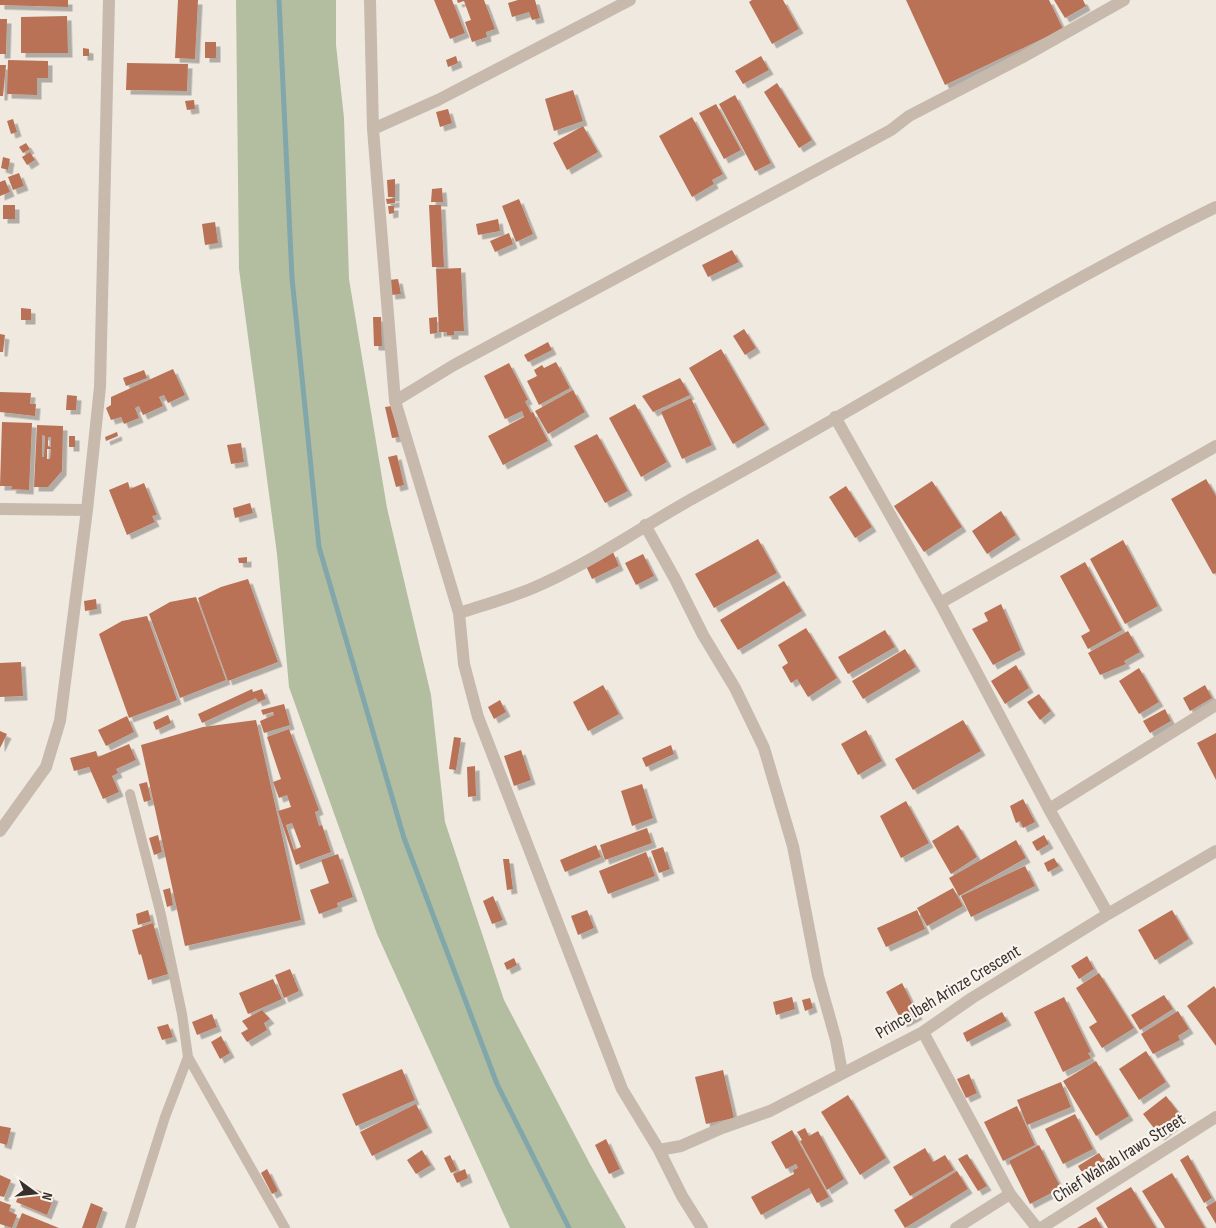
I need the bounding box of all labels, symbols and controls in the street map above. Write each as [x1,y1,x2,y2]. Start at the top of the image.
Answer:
street label: Prince Ibeh Arinze Crescent [872,940,1025,1044]
street label: Chief Wahab Irawo Street [1049,1109,1189,1207]
north arrow [10,1168,60,1218]
text: N [38,1190,56,1202]

